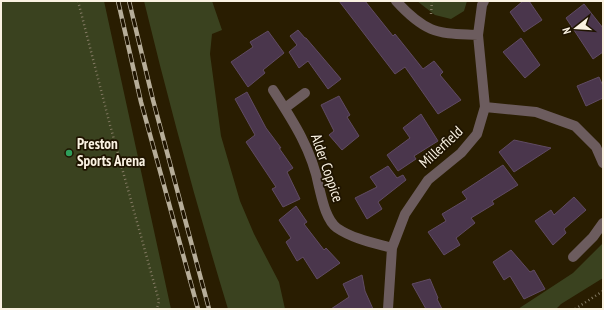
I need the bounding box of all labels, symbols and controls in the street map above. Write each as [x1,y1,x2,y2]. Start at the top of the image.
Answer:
north arrow [556,8,596,48]
text: N [559,26,574,36]
street label: Millerfield [415,122,466,172]
street label: Alder Coppice [307,131,348,205]
place label: Preston Sports Arena [77,134,145,170]
marker: Preston Sports Arena [64,148,74,158]

